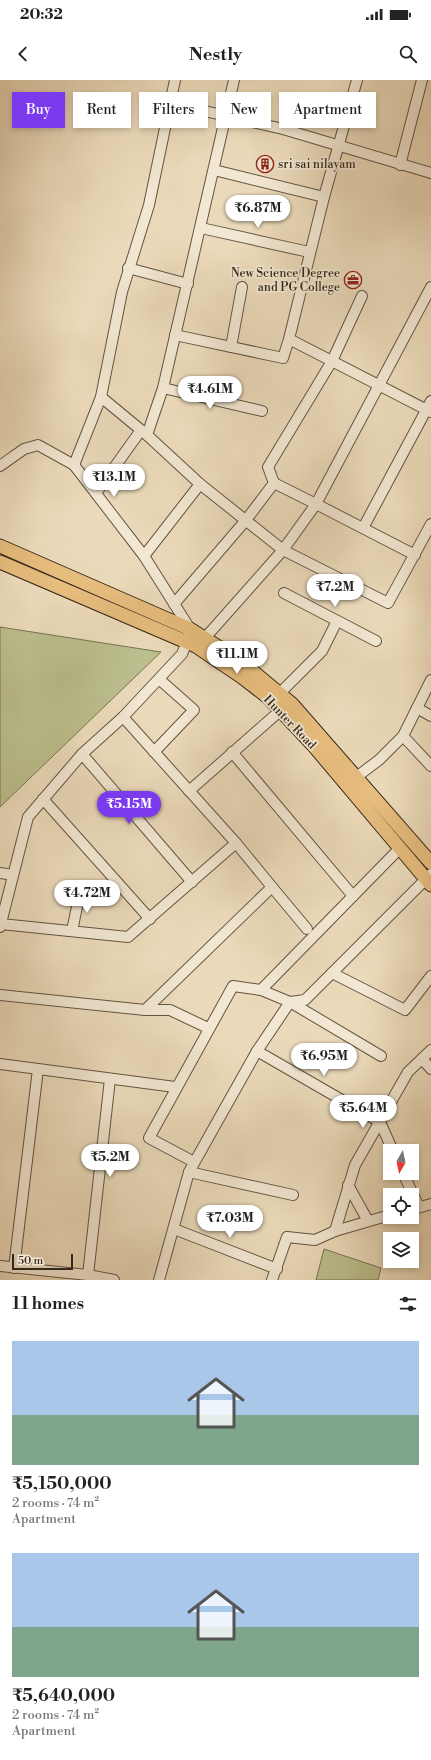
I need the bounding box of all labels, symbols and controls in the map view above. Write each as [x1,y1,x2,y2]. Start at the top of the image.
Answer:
text: 20:32 [20,5,63,24]
icon: back [12,43,34,65]
text: Nestly [189,43,242,66]
icon: search [397,43,419,65]
chip: Buy [12,92,65,128]
chip: Rent [73,92,131,128]
chip: Filters [139,92,208,128]
chip: New [216,92,271,128]
chip: Apartment [279,92,376,128]
building icon: sri sai nilayam [255,154,275,174]
place label: sri sai nilayam [278,157,356,172]
pin: ₹6.87M [225,195,291,229]
text: ₹6.87M [234,200,282,216]
place label: New Science Degree and PG College [231,266,340,295]
office icon: New Science Degree and PG College [343,270,363,290]
pin: ₹4.61M [177,376,243,410]
text: ₹4.61M [187,381,233,397]
pin: ₹13.1M [81,464,147,498]
text: ₹13.1M [92,469,136,485]
pin: ₹7.2M [307,574,363,608]
text: ₹7.2M [316,579,354,595]
pin: ₹11.1M [204,641,270,675]
text: ₹11.1M [216,646,258,662]
street label: Hunter Road [260,692,319,753]
pin: ₹5.15M [96,791,162,825]
text: ₹5.15M [106,796,152,812]
pin: ₹4.72M [54,880,120,914]
text: ₹4.72M [63,885,111,901]
pin: ₹6.95M [291,1043,357,1077]
text: ₹6.95M [300,1048,348,1064]
pin: ₹5.64M [330,1095,396,1129]
text: ₹5.64M [339,1100,387,1116]
pin: ₹5.2M [82,1144,138,1178]
north arrow [383,1144,419,1180]
map controls [383,1144,419,1268]
text: ₹5.2M [90,1149,130,1165]
button: locate [383,1188,419,1224]
pin: ₹7.03M [197,1205,263,1239]
text: ₹7.03M [206,1210,254,1226]
button: layers [383,1232,419,1268]
scale bar [12,1252,73,1271]
text: 50 m [18,1254,43,1268]
text: 11 homes [12,1293,84,1315]
icon: filters [397,1293,419,1315]
icon: home [180,1367,252,1439]
text: ₹5,150,000 [12,1473,112,1495]
text: 2 rooms · 74 m² [12,1495,99,1511]
text: Apartment [12,1511,76,1527]
icon: home [180,1579,252,1651]
text: ₹5,640,000 [12,1685,115,1707]
text: 2 rooms · 74 m² [12,1707,99,1723]
text: Apartment [12,1723,76,1739]

